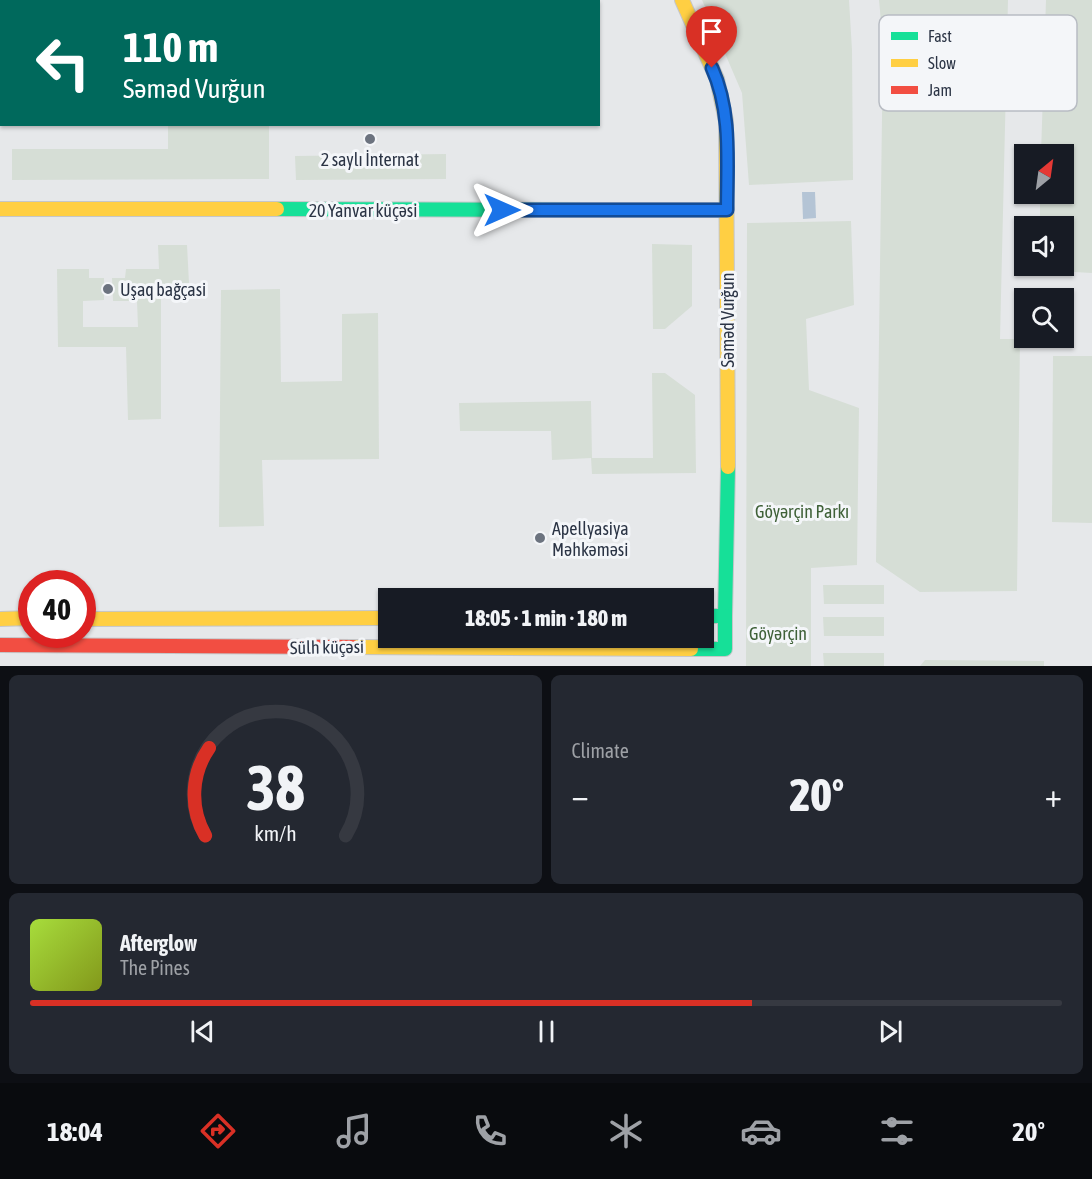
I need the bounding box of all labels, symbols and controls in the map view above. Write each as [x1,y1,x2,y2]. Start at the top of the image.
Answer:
pin [686,6,737,68]
icon: arrive [695,15,728,48]
legend [879,15,1077,111]
text: 110 m [123,23,218,71]
icon: left [24,24,102,102]
text: Fast [928,27,952,45]
text: Slow [928,54,956,72]
text: Səməd Vurğun [123,73,266,104]
text: Jam [928,81,952,99]
marker: 2 saylı İnternat [363,132,377,146]
north arrow [1014,144,1074,204]
map controls [1014,144,1074,348]
place label: 2 saylı İnternat [321,149,419,170]
position arrow [470,178,534,242]
street label: 20 Yanvar küçəsi [309,200,417,221]
button: sound [1014,216,1074,276]
street label: Səməd Vurğun [717,272,738,368]
place label: Uşaq bağçasi [120,279,206,300]
marker: Uşaq bağçasi [101,282,115,296]
button: search [1014,288,1074,348]
park label: Göyərçin Parkı [755,501,849,522]
place label: Apellyasiya Məhkəməsi [552,518,629,560]
marker: Apellyasiya Məhkəməsi [533,531,547,545]
speed limit sign: 40 [18,570,96,648]
text: 18:05 · 1 min · 180 m [465,605,627,631]
park label: Göyərçin [749,623,807,644]
street label: Sülh küçəsi [290,636,364,658]
text: Climate [572,739,629,762]
text: 38 [246,752,305,823]
text: 20° [789,769,844,821]
text: − [572,776,589,814]
text: + [1045,776,1062,814]
text: km/h [254,822,297,847]
text: Afterglow [120,930,197,956]
text: The Pines [120,956,190,979]
icon: previous [186,1015,219,1048]
icon: pause [530,1015,563,1048]
icon: next [874,1015,907,1048]
icon: directions [197,1110,239,1152]
icon: music [333,1110,375,1152]
icon: phone [469,1110,511,1152]
icon: climate [605,1110,647,1152]
icon: car [740,1110,782,1152]
icon: filters [876,1110,918,1152]
text: 18:04 [47,1116,103,1147]
text: 20° [1012,1116,1045,1147]

